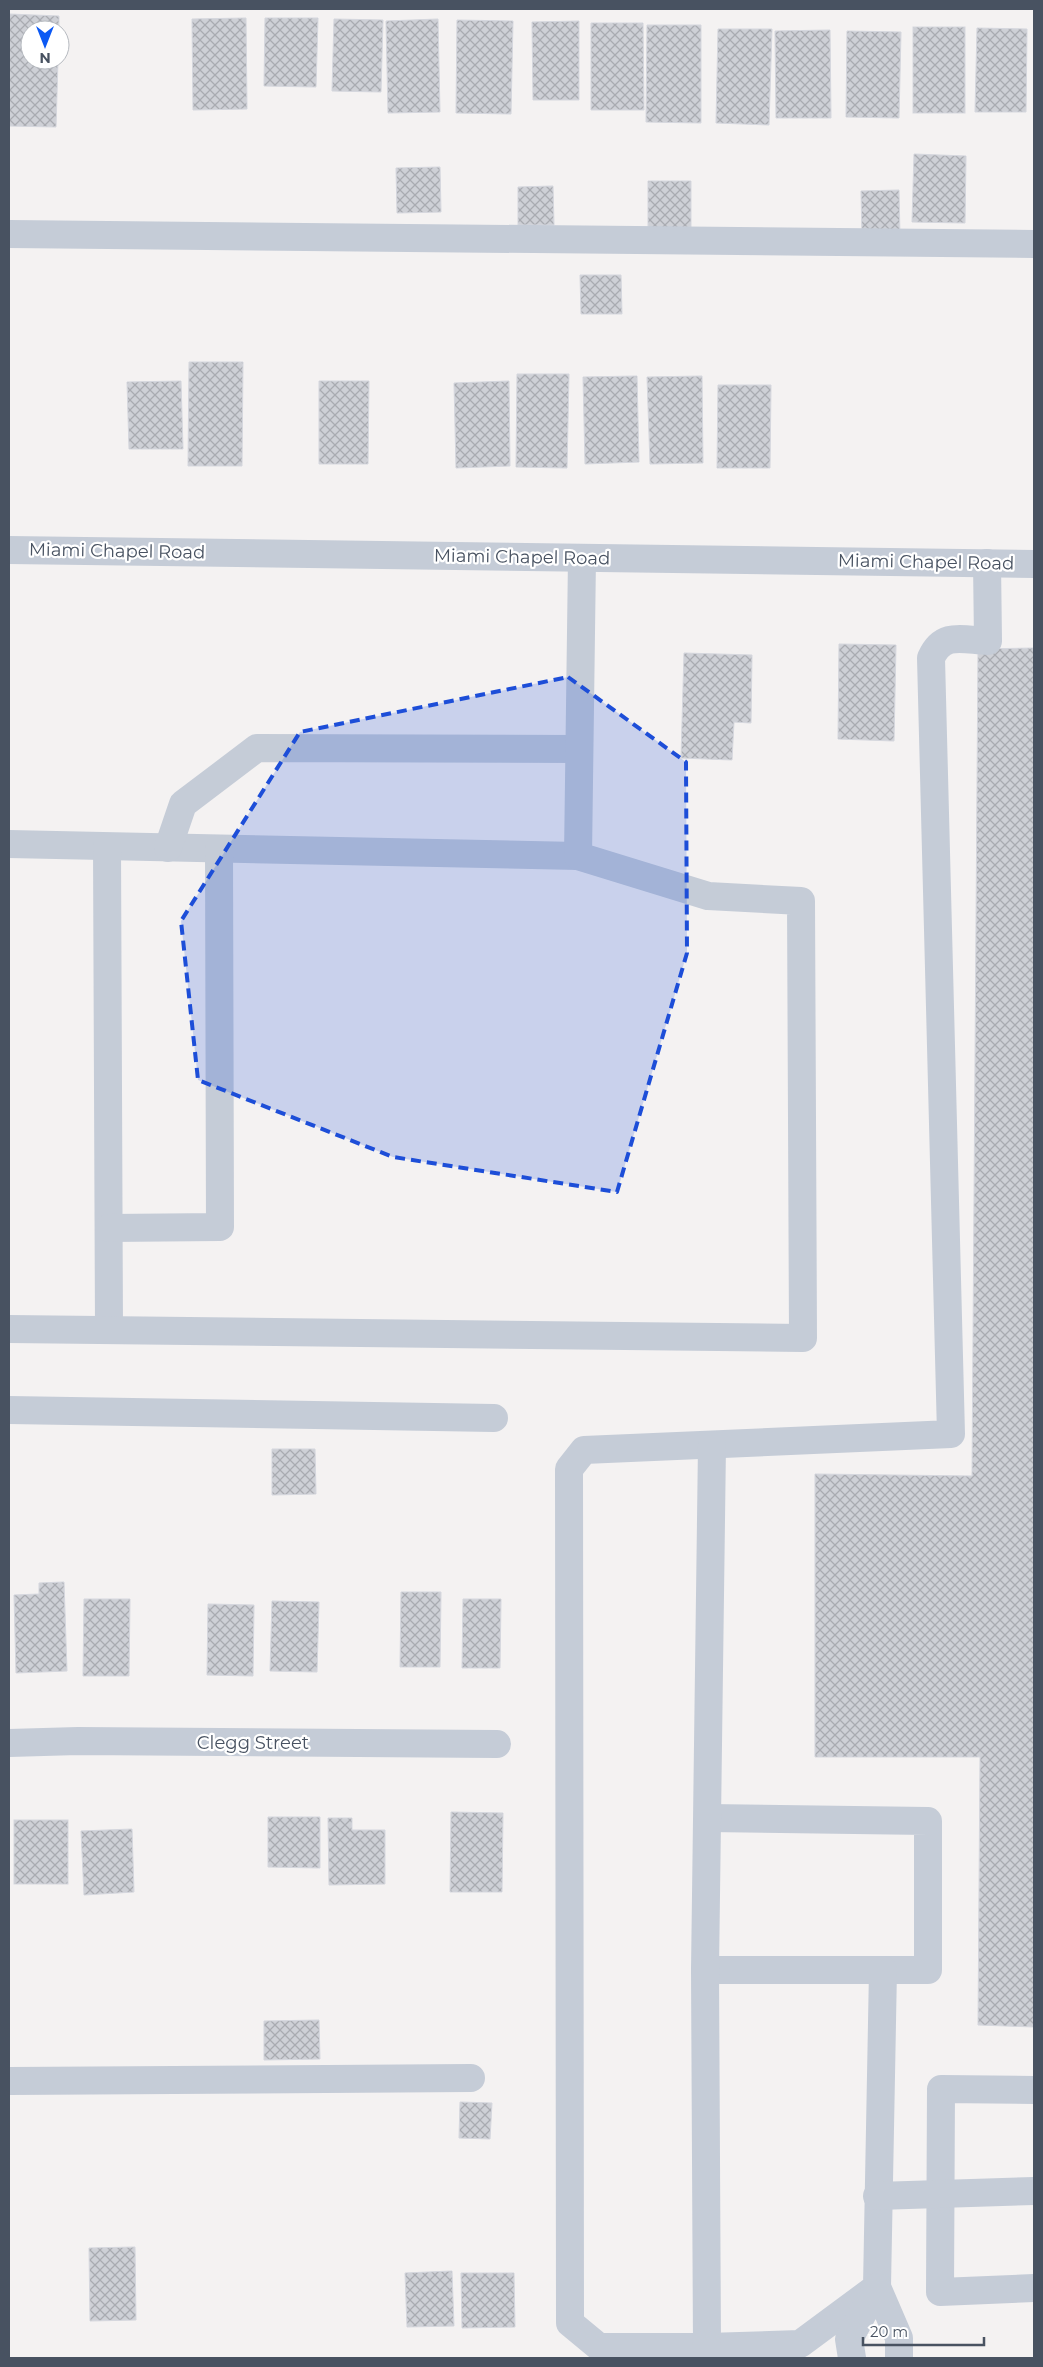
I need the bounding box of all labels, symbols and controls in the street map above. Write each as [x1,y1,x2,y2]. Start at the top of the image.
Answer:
north arrow [20,20,70,70]
text: N [39,49,51,67]
street label: Miami Chapel Road [29,538,205,564]
street label: Miami Chapel Road [434,544,610,570]
street label: Miami Chapel Road [838,549,1014,575]
street label: Clegg Street [197,1732,309,1754]
scale bar [863,2314,984,2346]
text: 20 m [870,2322,908,2341]

